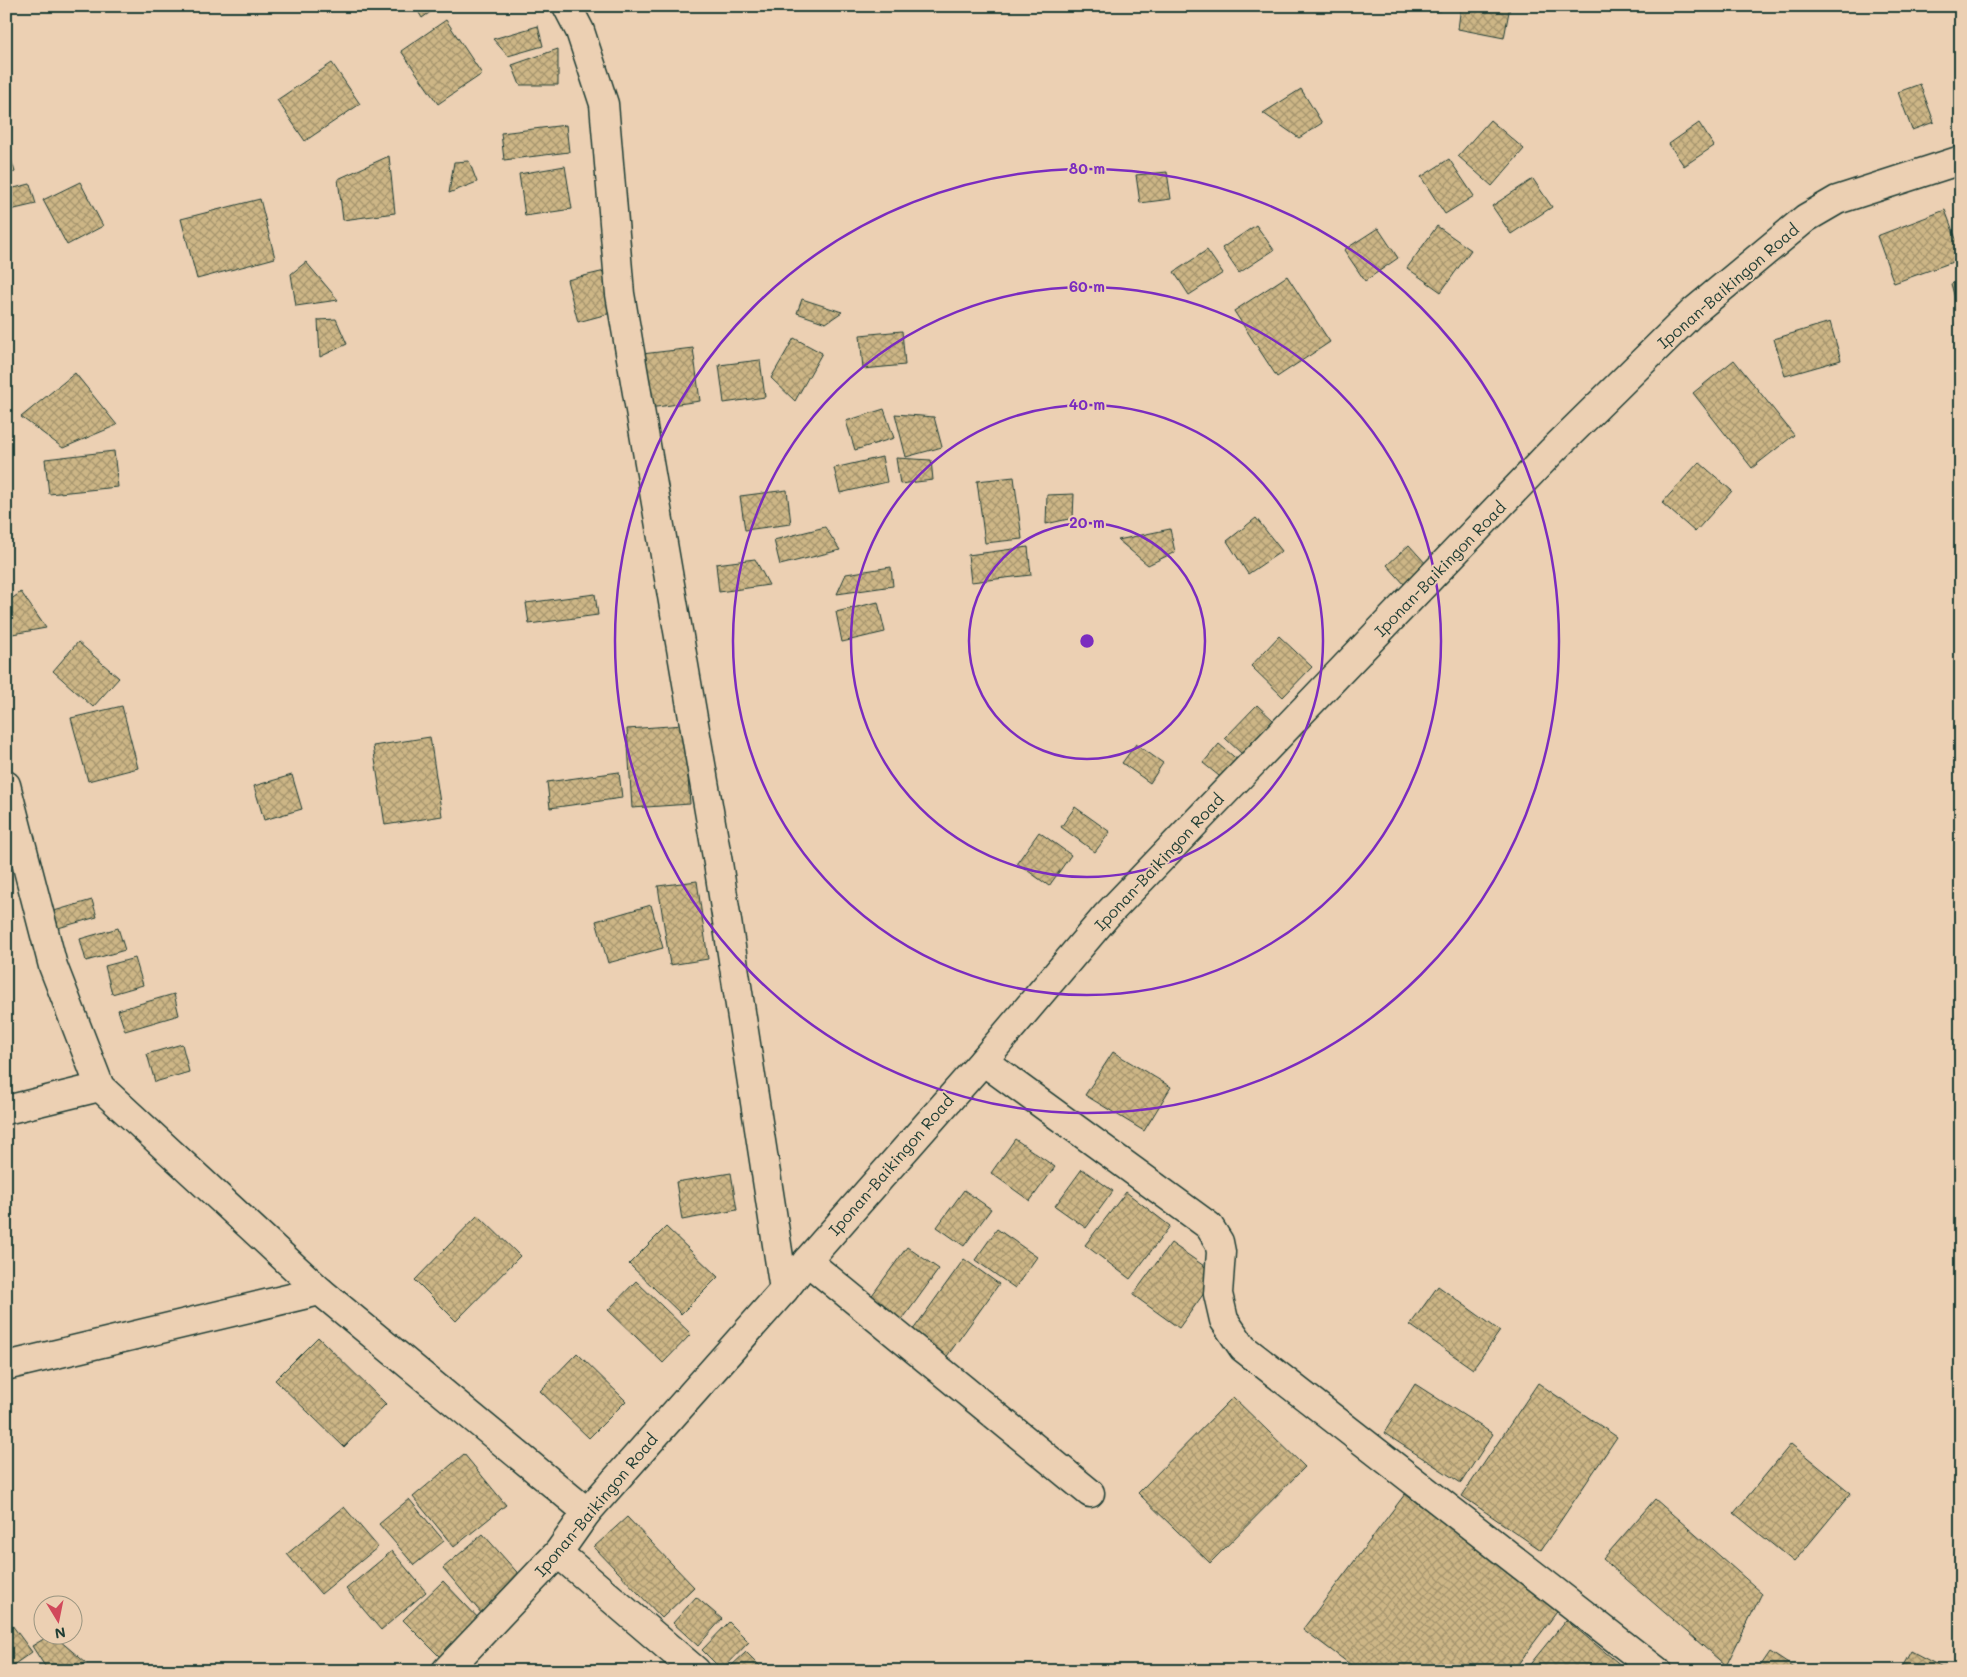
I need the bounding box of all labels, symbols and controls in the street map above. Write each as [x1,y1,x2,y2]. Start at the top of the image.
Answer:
text: 80 m [1069,158,1105,178]
street label: Iponan-Baikingon Road [1653,218,1803,353]
text: 60 m [1069,276,1105,296]
text: 40 m [1069,394,1105,414]
street label: Iponan-Baikingon Road [1369,496,1510,641]
text: 20 m [1069,512,1105,532]
centre of rings [1078,632,1096,650]
street label: Iponan-Baikingon Road [1089,788,1228,935]
street label: Iponan-Baikingon Road [823,1090,958,1240]
street label: Iponan-Baikingon Road [530,1429,662,1581]
north arrow [32,1594,82,1644]
text: N [53,1623,67,1644]

